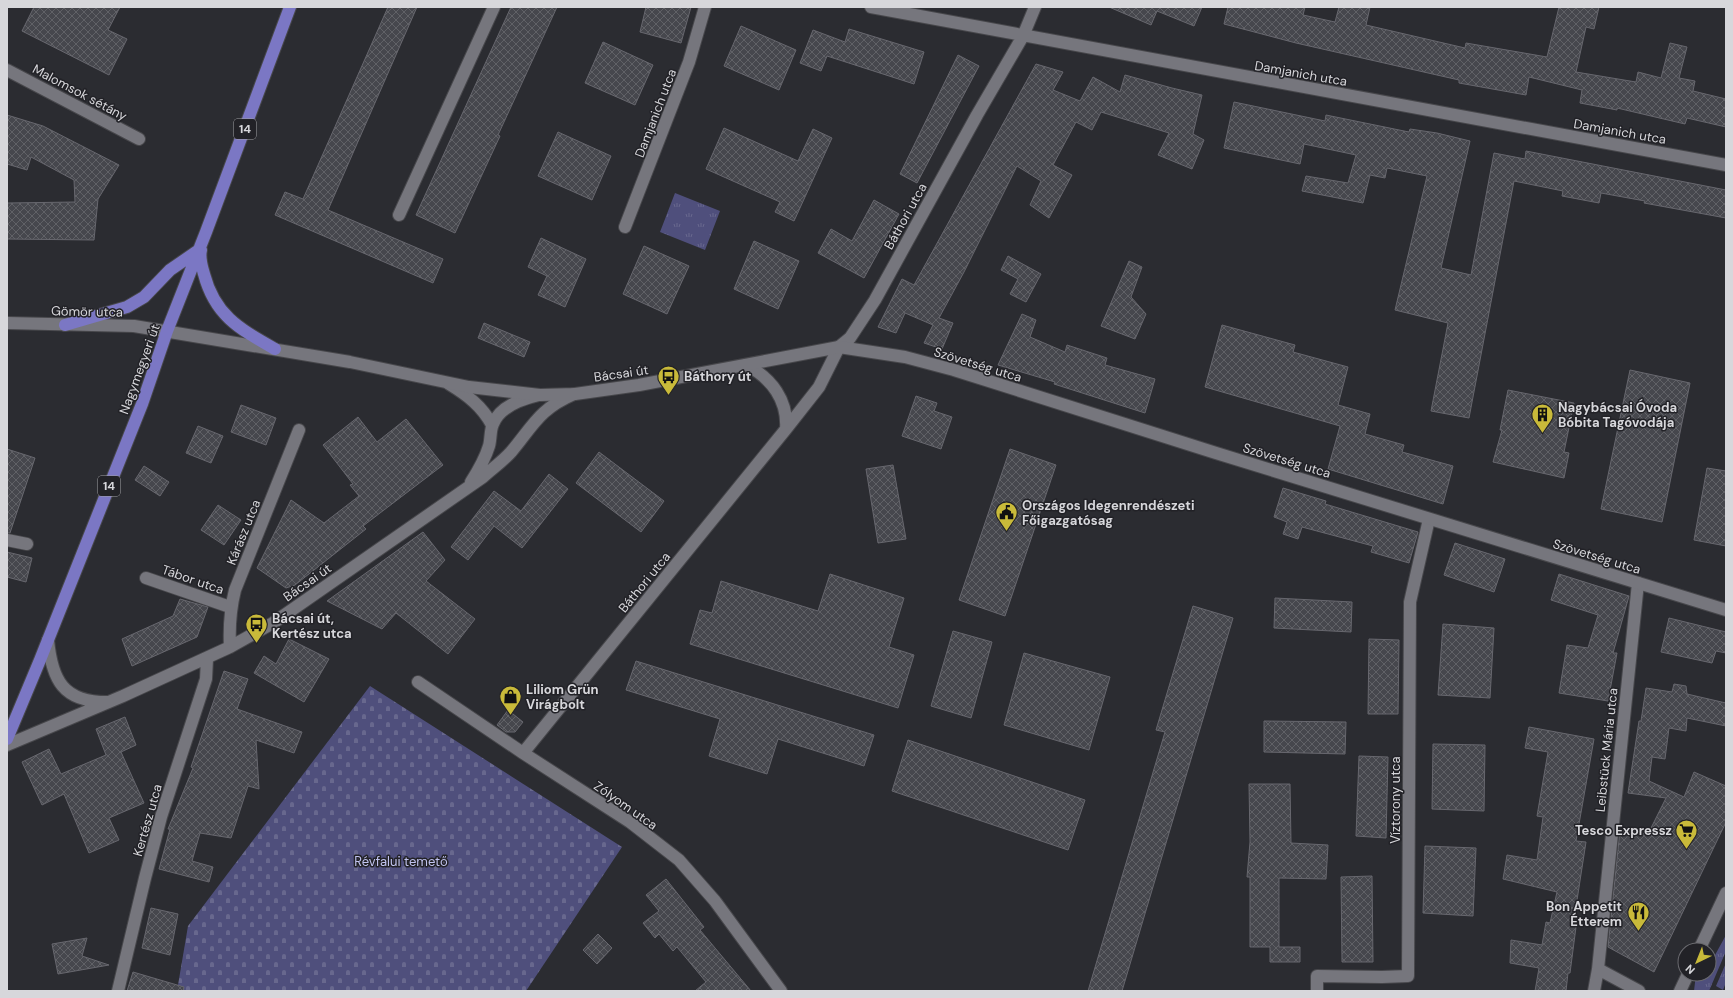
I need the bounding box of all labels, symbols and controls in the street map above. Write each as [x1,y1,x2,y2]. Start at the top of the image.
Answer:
street label: Damjanich utca [1253,57,1349,90]
street label: Malomsok sétány [30,60,130,125]
street label: Damjanich utca [631,66,680,160]
street label: Damjanich utca [1572,115,1668,148]
road number: 14 [234,119,256,139]
street label: Báthori utca [880,180,931,252]
street label: Gömör utca [51,302,123,321]
street label: Nagymegyeri út [115,322,164,417]
street label: Szövetség utca [932,343,1024,386]
street label: Bácsai út [593,361,650,386]
bus stop icon: Báthory út [656,363,682,396]
place label: Báthory út [684,368,751,385]
place label: Nagybácsai Óvoda Bóbita Tagóvodája [1558,398,1677,431]
building icon: Nagybácsai Óvoda Bóbita Tagóvodája [1530,401,1556,434]
street label: Szövetség utca [1241,439,1333,482]
road number: 14 [98,476,120,496]
street label: Kárász utca [223,497,264,567]
place label: Országos Idegenrendészeti Főigazgatósag [1022,497,1194,529]
public building icon: Országos Idegenrendészeti Főigazgatósag [994,499,1020,532]
street label: Szövetség utca [1551,535,1643,578]
street label: Báthori utca [615,548,674,616]
street label: Bácsai út [280,560,335,605]
street label: Tábor utca [160,561,226,598]
place label: Bácsai út, Kertész utca [272,610,352,642]
bus stop icon: Bácsai út, Kertész utca [244,612,270,645]
place label: Liliom Grün Virágbolt [526,681,599,713]
shop icon: Liliom Grün Virágbolt [497,683,523,716]
street label: Leibstück Mária utca [1592,687,1621,813]
street label: Víztorony utca [1387,756,1404,844]
street label: Zólyom utca [591,777,661,834]
street label: Kertész utca [129,782,166,858]
supermarket icon: Tesco Expressz [1674,817,1700,850]
place label: Tesco Expressz [1575,822,1672,839]
park label: Révfalui temető [354,853,448,870]
place label: Bon Appetit Étterem [1546,898,1622,930]
restaurant icon: Bon Appetit Étterem [1625,900,1651,933]
north arrow [1677,942,1717,982]
text: N [1682,961,1698,977]

